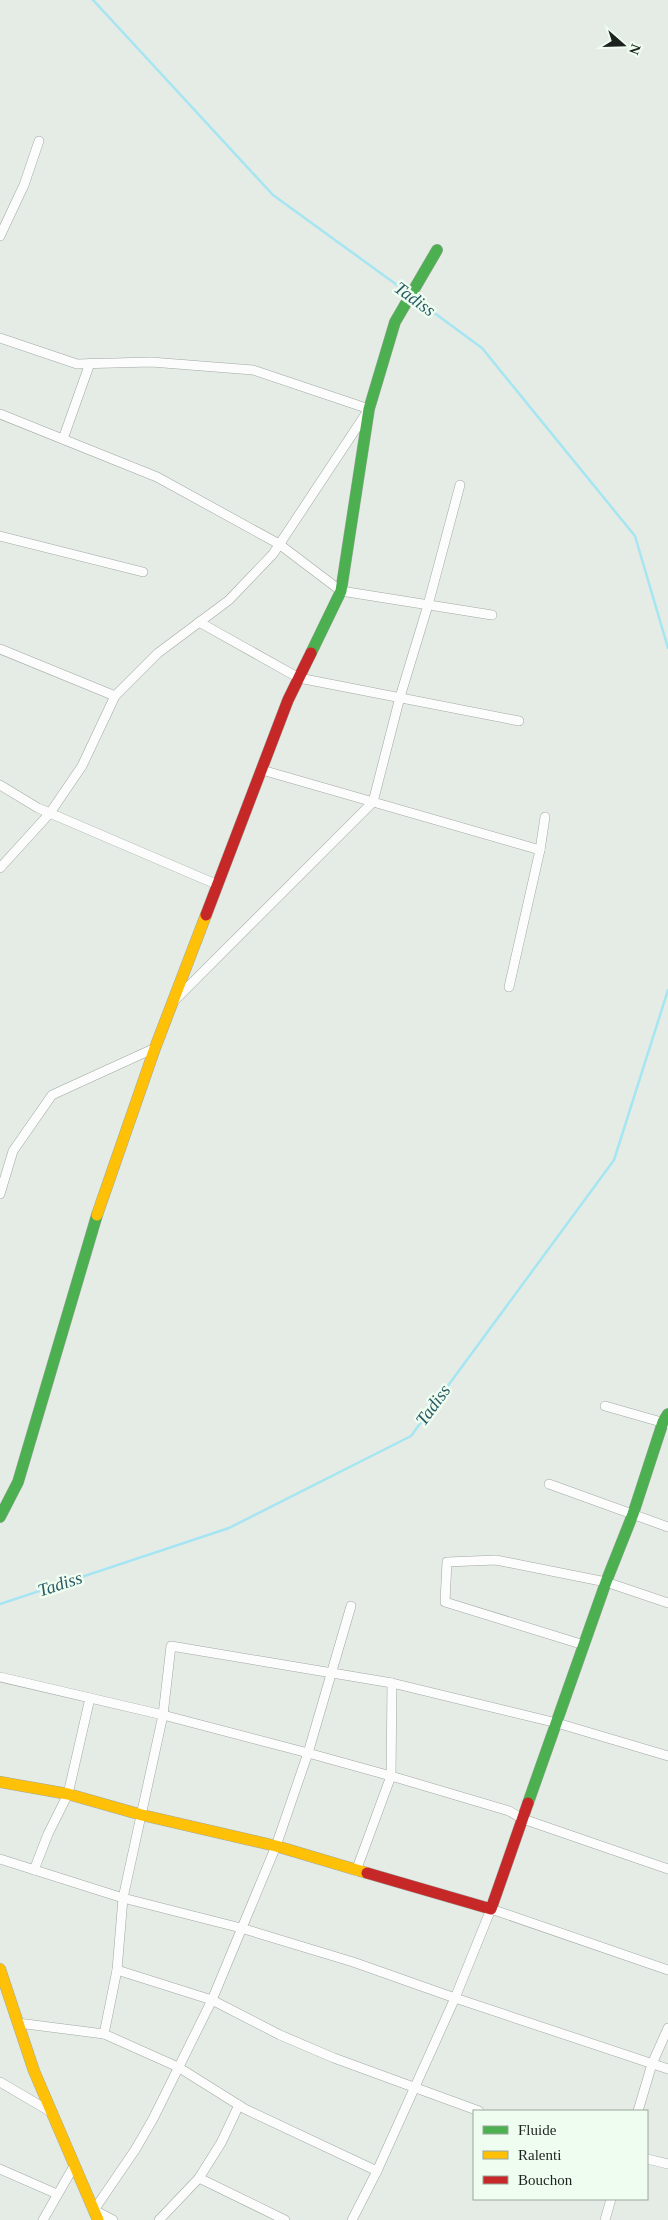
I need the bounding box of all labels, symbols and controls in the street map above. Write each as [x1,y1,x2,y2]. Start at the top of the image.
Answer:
north arrow [598,20,648,70]
text: N [626,42,644,57]
water label: Tadiss [391,278,439,320]
water label: Tadiss [412,1381,454,1429]
water label: Tadiss [35,1567,85,1601]
legend [473,2110,648,2200]
text: Fluide [518,2122,557,2138]
text: Ralenti [518,2147,561,2163]
text: Bouchon [518,2172,573,2188]

